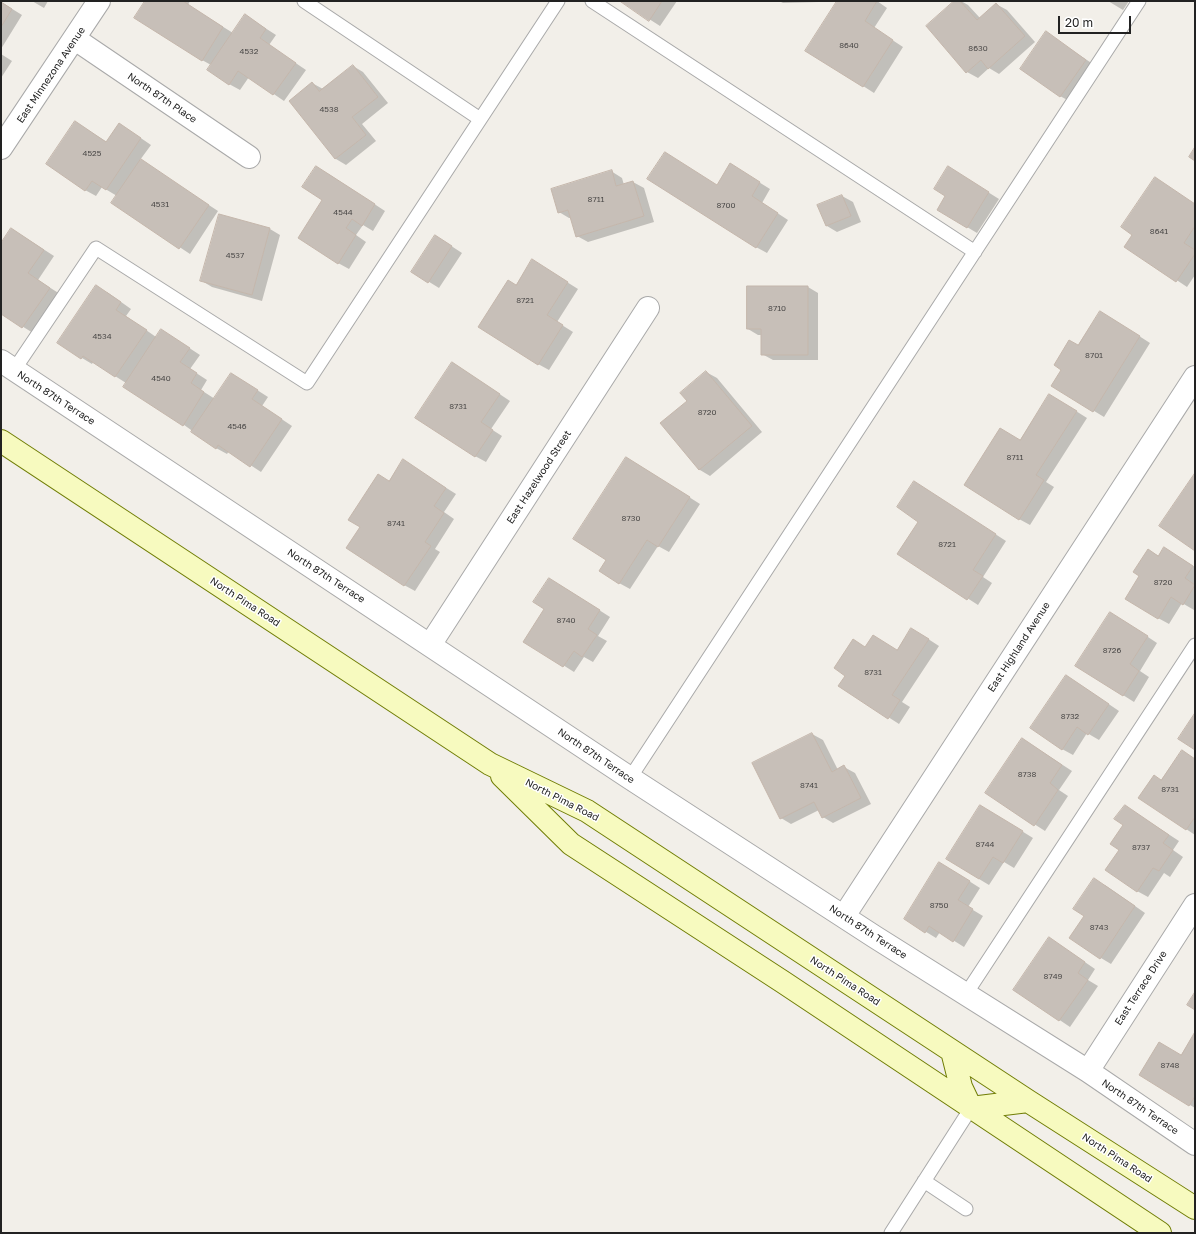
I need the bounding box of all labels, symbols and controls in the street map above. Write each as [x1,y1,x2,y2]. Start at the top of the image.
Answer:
scale bar [1060,8,1133,34]
text: 20 m [1065,15,1093,30]
street label: East Minnezona Avenue [14,25,88,125]
house number: 8640 [839,40,859,50]
house number: 8630 [968,43,988,53]
house number: 4532 [240,46,258,56]
street label: North 87th Place [125,70,199,126]
house number: 4538 [319,104,339,114]
house number: 4525 [83,148,101,158]
house number: 8711 [588,194,604,204]
house number: 4531 [151,199,169,209]
house number: 8700 [716,200,736,210]
house number: 4544 [333,207,353,217]
house number: 8641 [1150,226,1168,236]
house number: 4537 [226,250,244,260]
house number: 8721 [516,295,534,305]
house number: 8710 [768,303,786,313]
house number: 4534 [92,331,112,341]
house number: 8701 [1085,350,1103,360]
street label: North 87th Terrace [15,368,97,428]
house number: 4540 [151,373,171,383]
house number: 8731 [449,401,467,411]
house number: 8720 [698,407,716,417]
house number: 4546 [227,421,247,431]
street label: East Hazelwood Street [504,428,574,526]
house number: 8711 [1007,452,1023,462]
house number: 8730 [622,513,640,523]
house number: 8741 [387,518,405,528]
house number: 8721 [938,539,956,549]
street label: North 87th Terrace [285,546,367,606]
street label: North Pima Road [208,575,282,629]
house number: 8720 [1154,577,1172,587]
street label: East Highland Avenue [985,600,1053,694]
house number: 8740 [557,615,575,625]
house number: 8726 [1103,645,1121,655]
house number: 8731 [864,667,882,677]
house number: 8732 [1061,711,1079,721]
street label: North 87th Terrace [555,726,637,786]
house number: 8738 [1018,769,1036,779]
street label: North Pima Road [523,776,601,824]
house number: 8741 [800,780,818,790]
house number: 8731 [1161,784,1179,794]
house number: 8744 [976,839,994,849]
house number: 8737 [1132,842,1150,852]
house number: 8750 [930,900,948,910]
street label: North 87th Terrace [827,902,909,962]
house number: 8743 [1090,922,1108,932]
street label: East Terrace Drive [1112,948,1170,1028]
street label: North Pima Road [808,954,882,1008]
house number: 8749 [1044,971,1062,981]
house number: 8748 [1161,1060,1179,1070]
street label: North 87th Terrace [1099,1077,1181,1137]
street label: North Pima Road [1080,1131,1154,1185]

